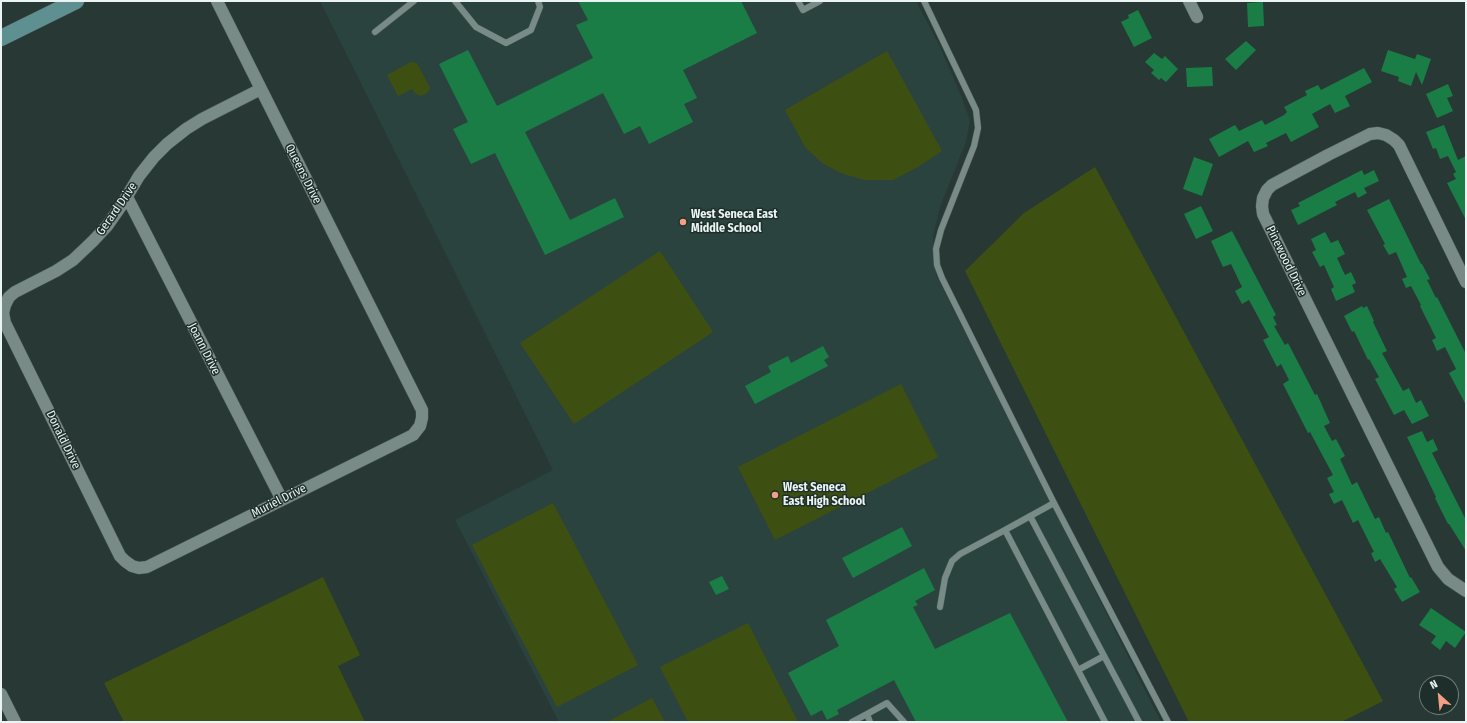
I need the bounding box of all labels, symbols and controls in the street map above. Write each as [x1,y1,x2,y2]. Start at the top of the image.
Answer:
street label: Queens Drive [282,142,324,206]
street label: Gerard Drive [94,180,140,238]
place label: West Seneca East Middle School [691,208,777,236]
marker: West Seneca East Middle School [678,217,688,227]
street label: Pinewood Drive [1263,223,1309,299]
street label: Joann Drive [185,321,223,377]
street label: Donald Drive [43,408,83,472]
street label: Muriel Drive [249,481,309,521]
place label: West Seneca East High School [783,481,865,509]
marker: West Seneca East High School [770,490,780,500]
north arrow [1419,675,1459,715]
text: N [1428,677,1440,692]

